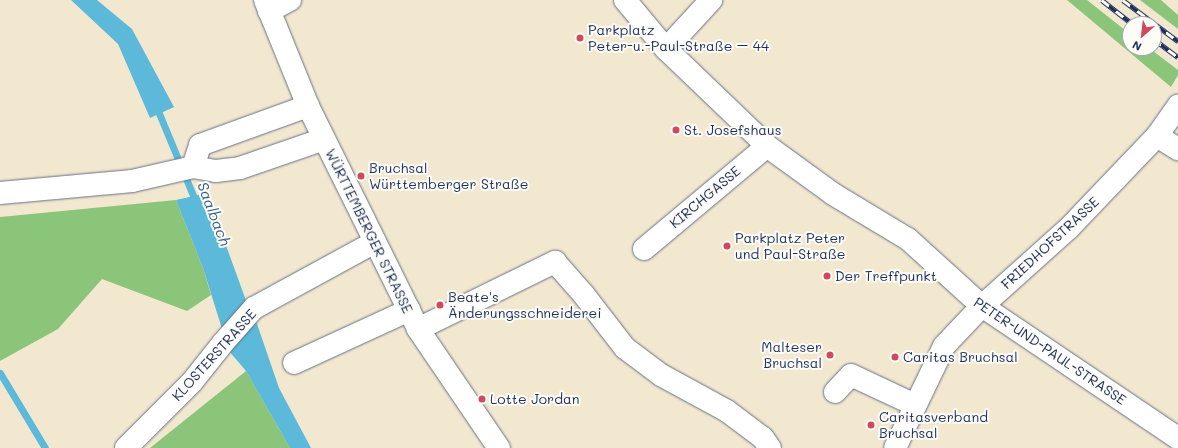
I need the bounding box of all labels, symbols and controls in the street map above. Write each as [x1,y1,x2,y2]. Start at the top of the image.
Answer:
north arrow [1122,16,1162,56]
place label: Parkplatz Peter-u.-Paul-Straße – 44 [588,22,769,54]
marker: Parkplatz Peter-u.-Paul-Straße – 44 [575,33,585,43]
text: N [1129,38,1144,55]
place label: St. Josefshaus [684,122,781,138]
marker: St. Josefshaus [671,125,681,135]
street label: WÜRTTEMBERGER STRASSE [322,146,416,316]
place label: Bruchsal Württemberger Straße [369,160,528,192]
street label: KIRCHGASSE [666,162,744,232]
marker: Bruchsal Württemberger Straße [356,171,366,181]
water label: Saalbach [194,179,234,249]
street label: FRIEDHOFSTRASSE [998,193,1102,293]
place label: Parkplatz Peter und Paul-Straße [735,230,845,262]
marker: Parkplatz Peter und Paul-Straße [722,241,732,251]
place label: Der Treffpunkt [835,268,937,284]
marker: Der Treffpunkt [822,271,832,281]
place label: Beate's Änderungsschneiderei [448,289,602,322]
street label: PETER-UND-PAUL-STRASSE [971,294,1129,408]
marker: Beate's Änderungsschneiderei [435,300,445,310]
street label: KLOSTERSTRASSE [168,306,260,404]
place label: Malteser Bruchsal [761,339,822,372]
place label: Caritas Bruchsal [903,349,1018,365]
marker: Malteser Bruchsal [825,350,835,360]
marker: Caritas Bruchsal [890,352,900,362]
place label: Lotte Jordan [490,391,580,407]
marker: Lotte Jordan [477,394,487,404]
place label: Caritasverband Bruchsal [879,409,988,442]
marker: Caritasverband Bruchsal [866,420,876,430]

